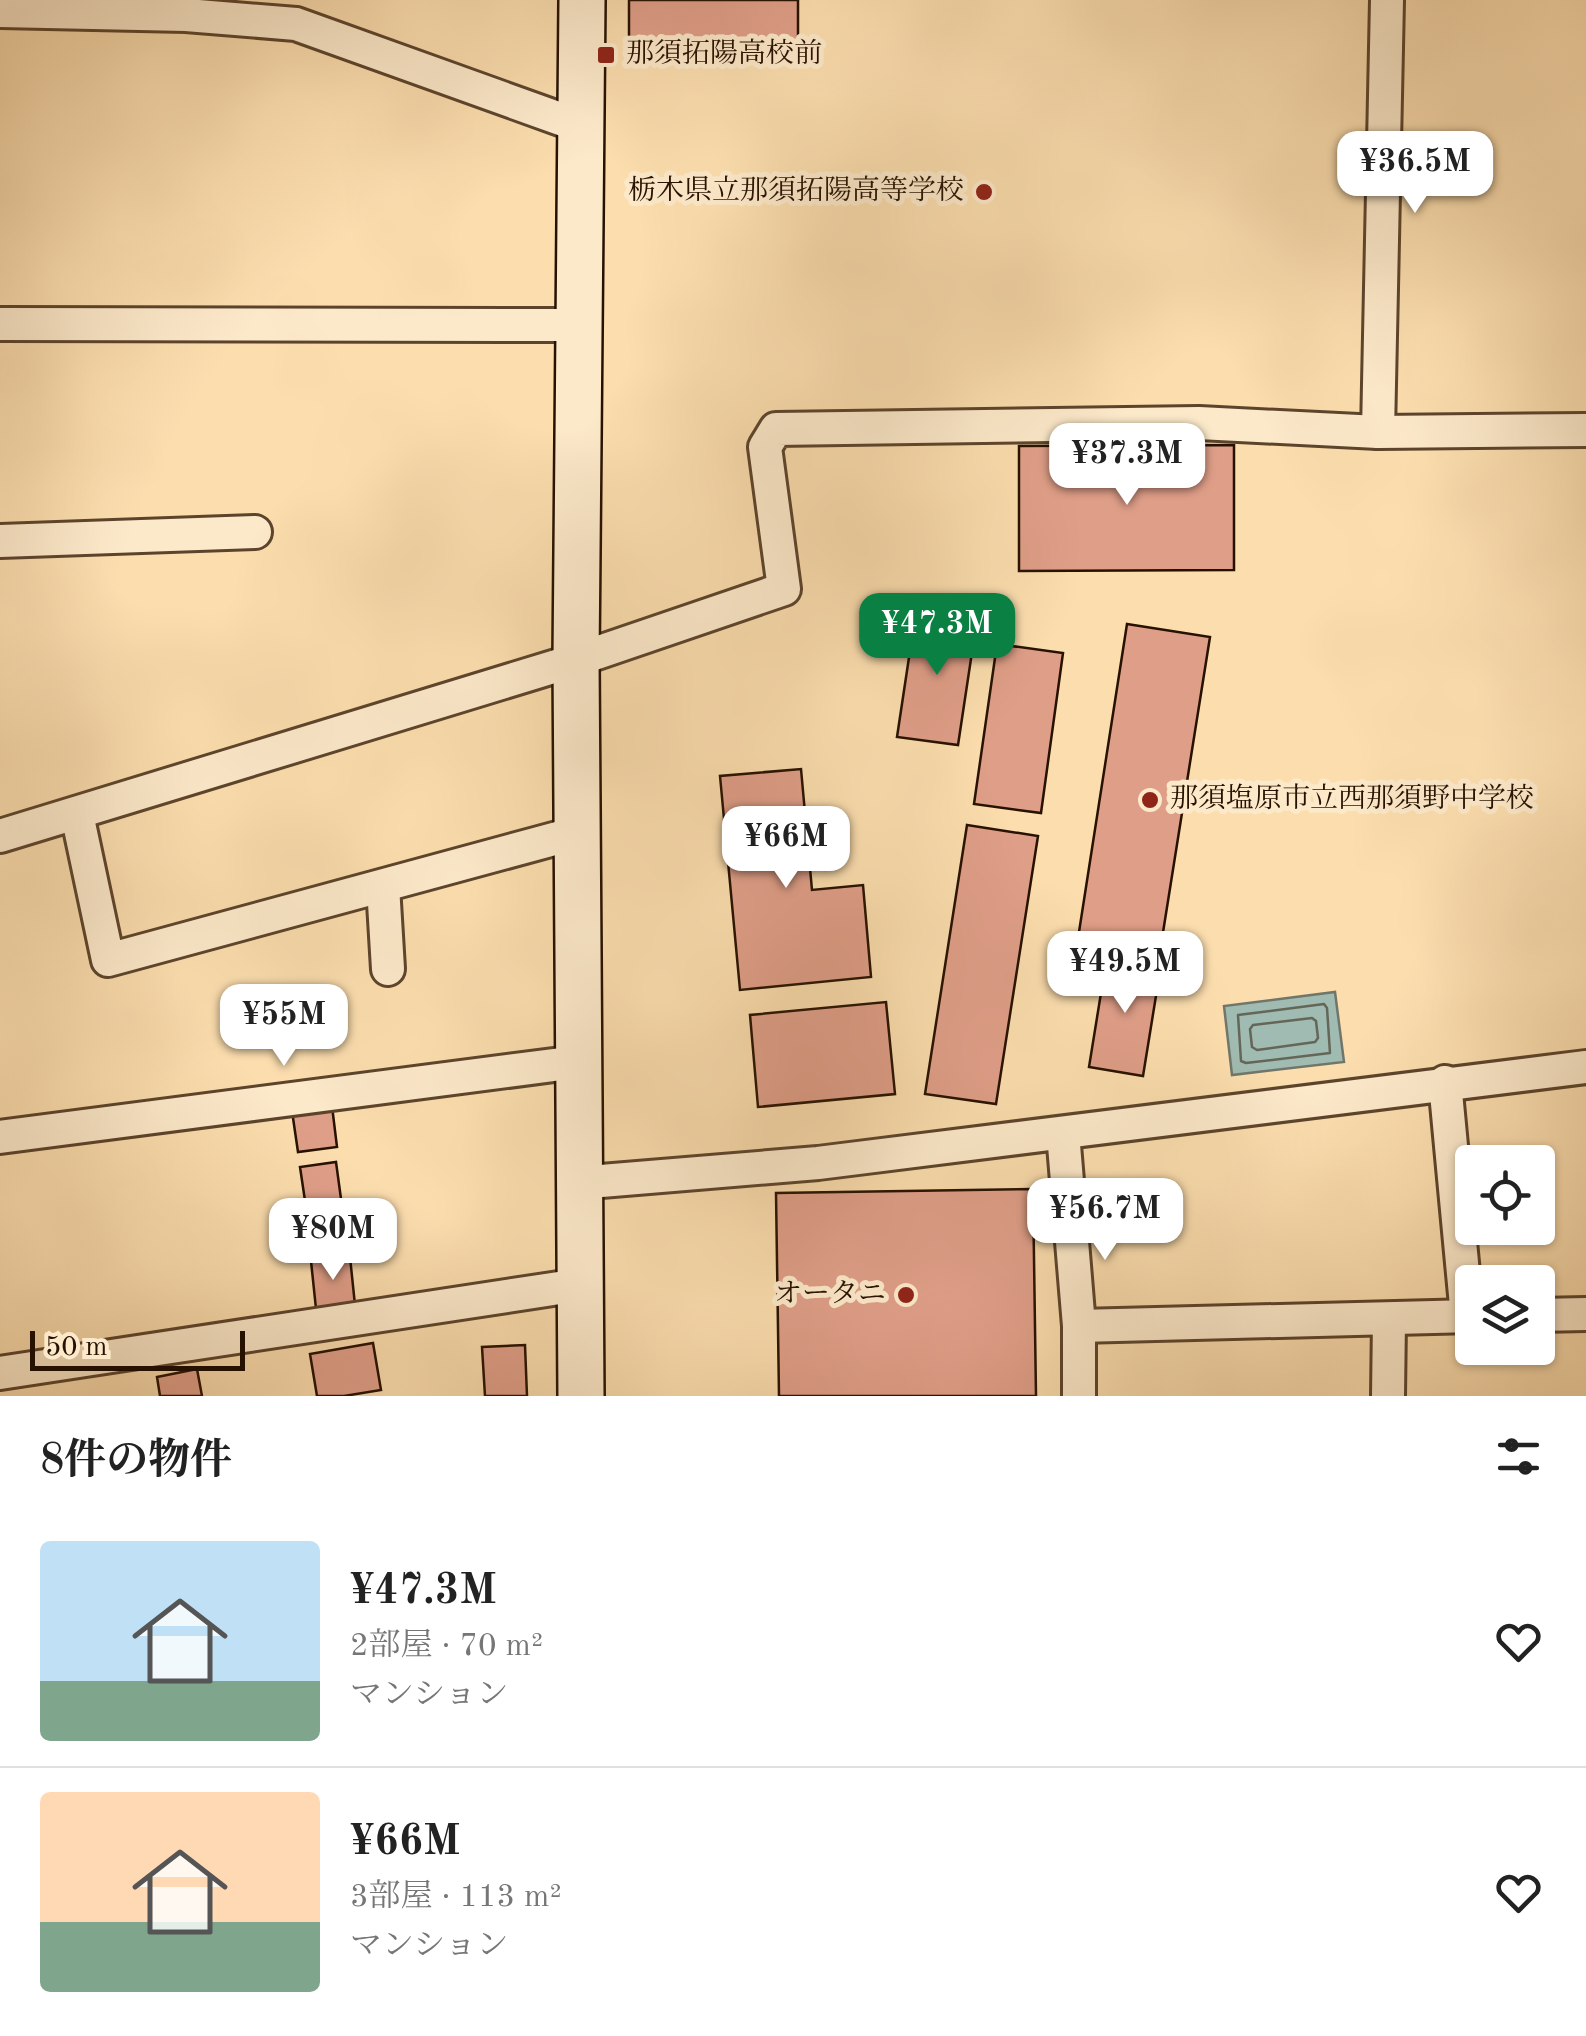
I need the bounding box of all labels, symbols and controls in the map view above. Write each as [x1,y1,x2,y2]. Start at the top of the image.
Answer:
place label: 那須拓陽高校前 [626,38,822,69]
marker: 那須拓陽高校前 [595,44,617,66]
pin: ¥36.5M [1334,131,1496,216]
text: ¥36.5M [1359,147,1471,179]
place label: 栃木県立那須拓陽高等学校 [628,175,964,206]
marker: 栃木県立那須拓陽高等学校 [973,181,995,203]
pin: ¥37.3M [1046,423,1208,508]
text: ¥37.3M [1071,439,1183,471]
pin: ¥47.3M [856,593,1018,678]
text: ¥47.3M [881,609,993,641]
place label: 那須塩原市立西那須野中学校 [1170,783,1534,814]
marker: 那須塩原市立西那須野中学校 [1139,789,1161,811]
pin: ¥66M [727,806,845,891]
text: ¥66M [744,822,828,854]
pin: ¥49.5M [1044,931,1206,1016]
text: ¥49.5M [1069,947,1181,979]
pin: ¥55M [225,984,343,1069]
text: ¥55M [242,1000,326,1032]
map controls [1455,1145,1555,1365]
button: locate [1455,1145,1555,1245]
pin: ¥56.7M [1024,1178,1186,1263]
text: ¥56.7M [1049,1194,1161,1226]
pin: ¥80M [274,1198,392,1283]
text: ¥80M [291,1214,375,1246]
button: layers [1455,1265,1555,1365]
place label: オータニ [774,1280,886,1309]
marker: オータニ [895,1284,917,1306]
scale bar [30,1326,245,1370]
text: 50 m [45,1334,108,1362]
icon: filters [1491,1429,1546,1484]
text: 8件の物件 [40,1441,232,1483]
text: ¥47.3M [350,1571,497,1613]
icon: home [120,1581,240,1701]
icon: heart [1491,1614,1546,1669]
text: 2部屋 · 70 m² [350,1631,543,1663]
text: マンション [350,1680,509,1712]
text: ¥66M [350,1822,460,1864]
icon: home [120,1832,240,1952]
icon: heart [1491,1865,1546,1920]
text: 3部屋 · 113 m² [350,1882,562,1914]
text: マンション [350,1931,509,1963]

